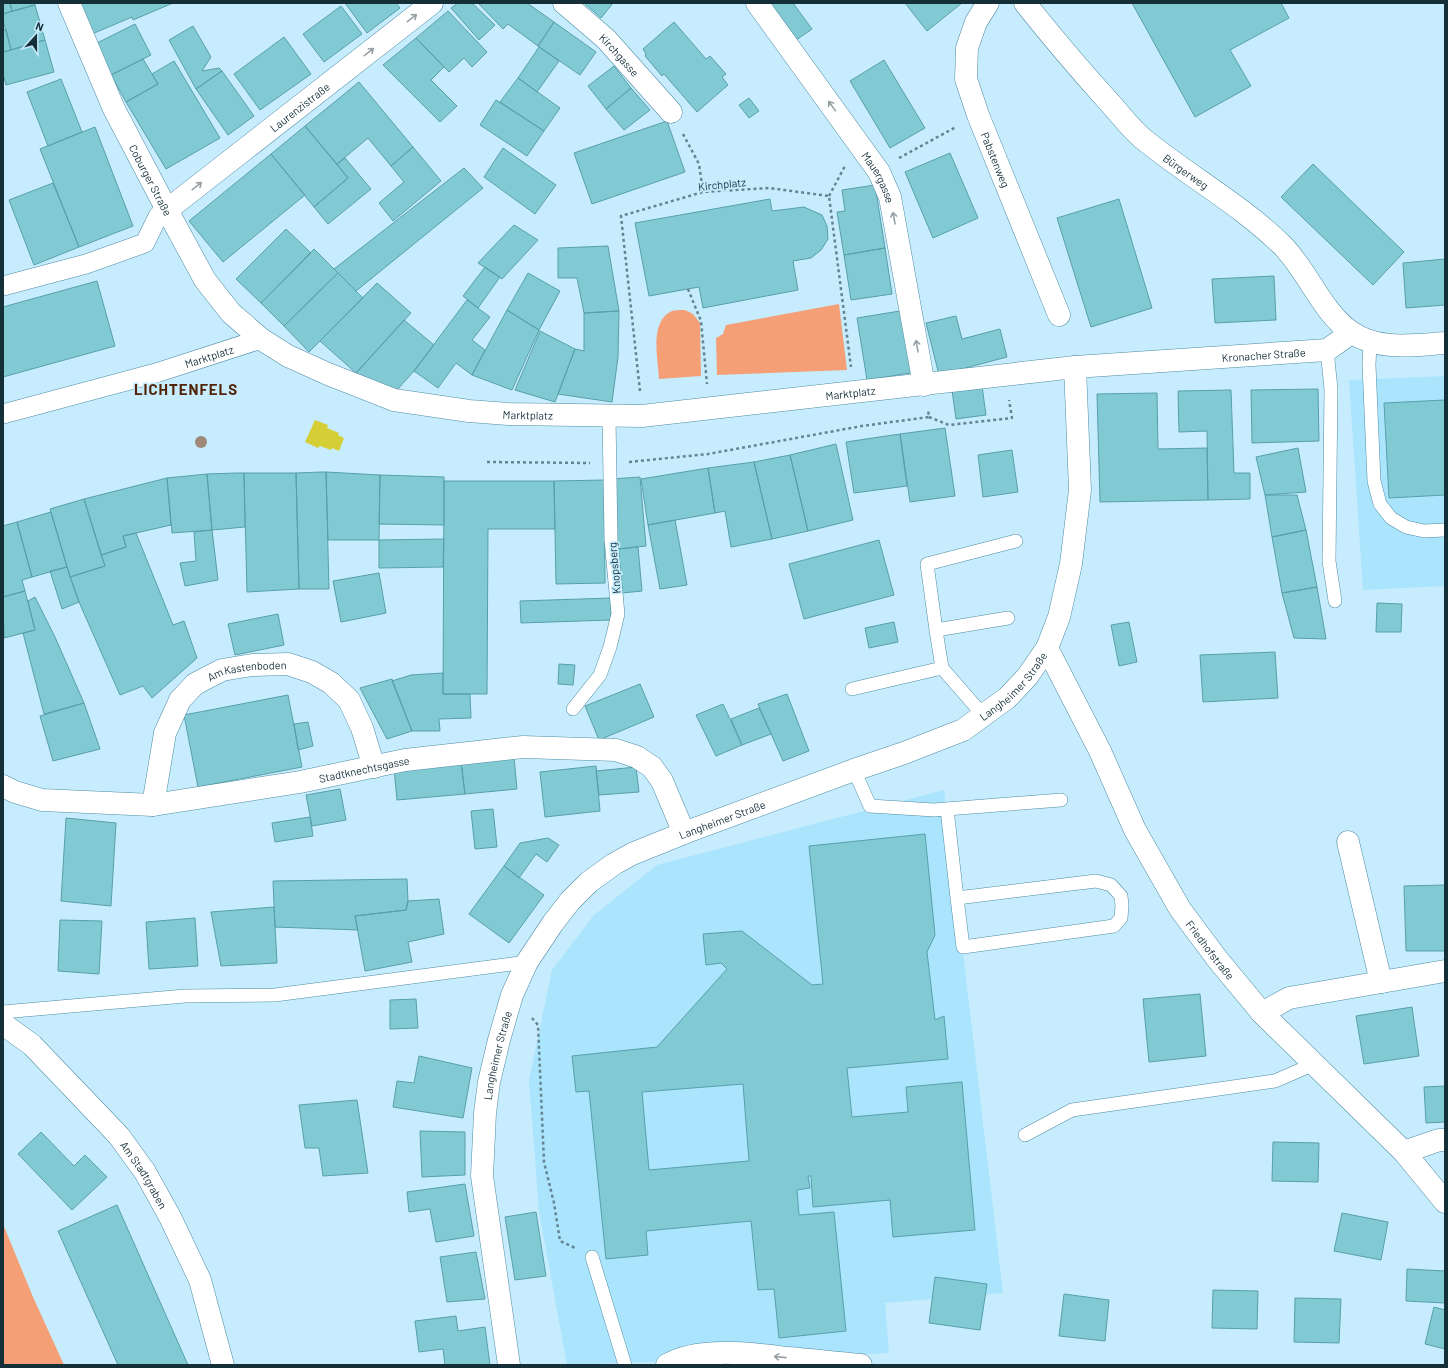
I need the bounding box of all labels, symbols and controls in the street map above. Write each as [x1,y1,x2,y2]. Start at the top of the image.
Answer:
one-way arrow [407,14,418,22]
north arrow [16,16,56,56]
text: N [34,19,46,34]
street label: Kirchgasse [597,30,642,79]
one-way arrow [364,47,375,56]
street label: Laurenzistraße [267,79,332,134]
one-way arrow [828,101,836,112]
street label: Pabstenweg [979,130,1013,189]
street label: Coburger Straße [127,142,175,218]
street label: Mauergasse [860,149,897,204]
street label: Bürgerweg [1161,151,1211,191]
street label: Kirchplatz [697,175,747,193]
one-way arrow [192,182,203,190]
one-way arrow [890,212,898,225]
one-way arrow [913,340,921,353]
street label: Marktplatz [183,342,235,370]
street label: Kronacher Straße [1221,345,1306,364]
district label: LICHTENFELS [134,380,238,398]
street label: Marktplatz [825,383,876,402]
street label: Marktplatz [502,407,553,421]
street label: Knopsberg [605,542,623,594]
street label: Langheimer Straße [976,649,1049,723]
street label: Am Kastenboden [205,658,287,683]
street label: Stadtknechtsgasse [318,753,410,784]
street label: Langheimer Straße [677,797,767,841]
street label: Friedhofstraße [1184,917,1238,982]
street label: Langheimer Straße [480,1009,514,1101]
street label: Am Stadtgraben [118,1138,170,1211]
one-way arrow [774,1353,787,1361]

